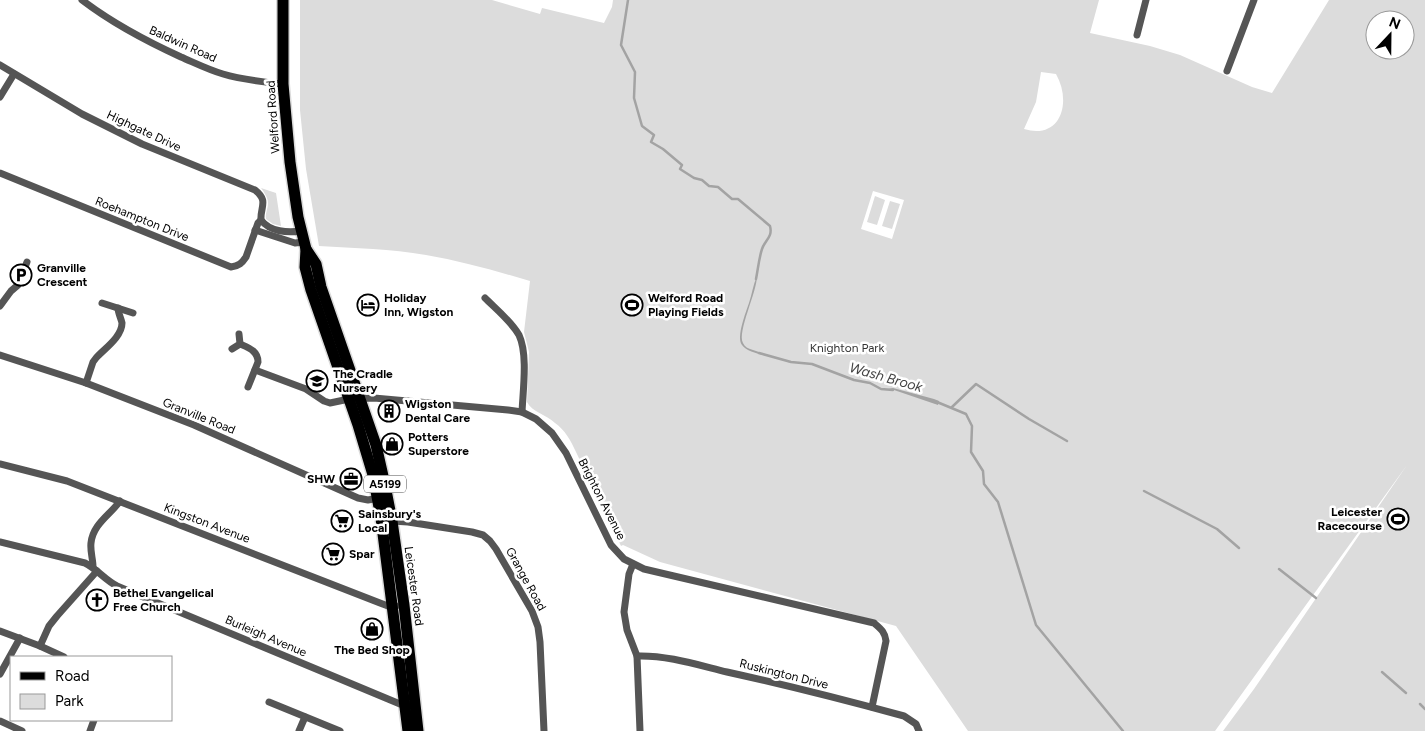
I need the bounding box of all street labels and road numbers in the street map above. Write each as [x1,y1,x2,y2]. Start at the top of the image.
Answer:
street label: Baldwin Road [147,23,219,65]
street label: Welford Road [263,80,283,154]
street label: Highgate Drive [105,108,184,155]
street label: Roehampton Drive [93,194,191,244]
street label: Granville Road [161,395,237,437]
street label: Brighton Avenue [575,456,629,542]
road number: A5199 [364,476,406,492]
street label: Kingston Avenue [162,500,252,546]
street label: Leicester Road [402,545,426,627]
street label: Grange Road [503,545,549,613]
street label: Burleigh Avenue [223,612,309,660]
street label: Ruskington Drive [738,656,830,692]

